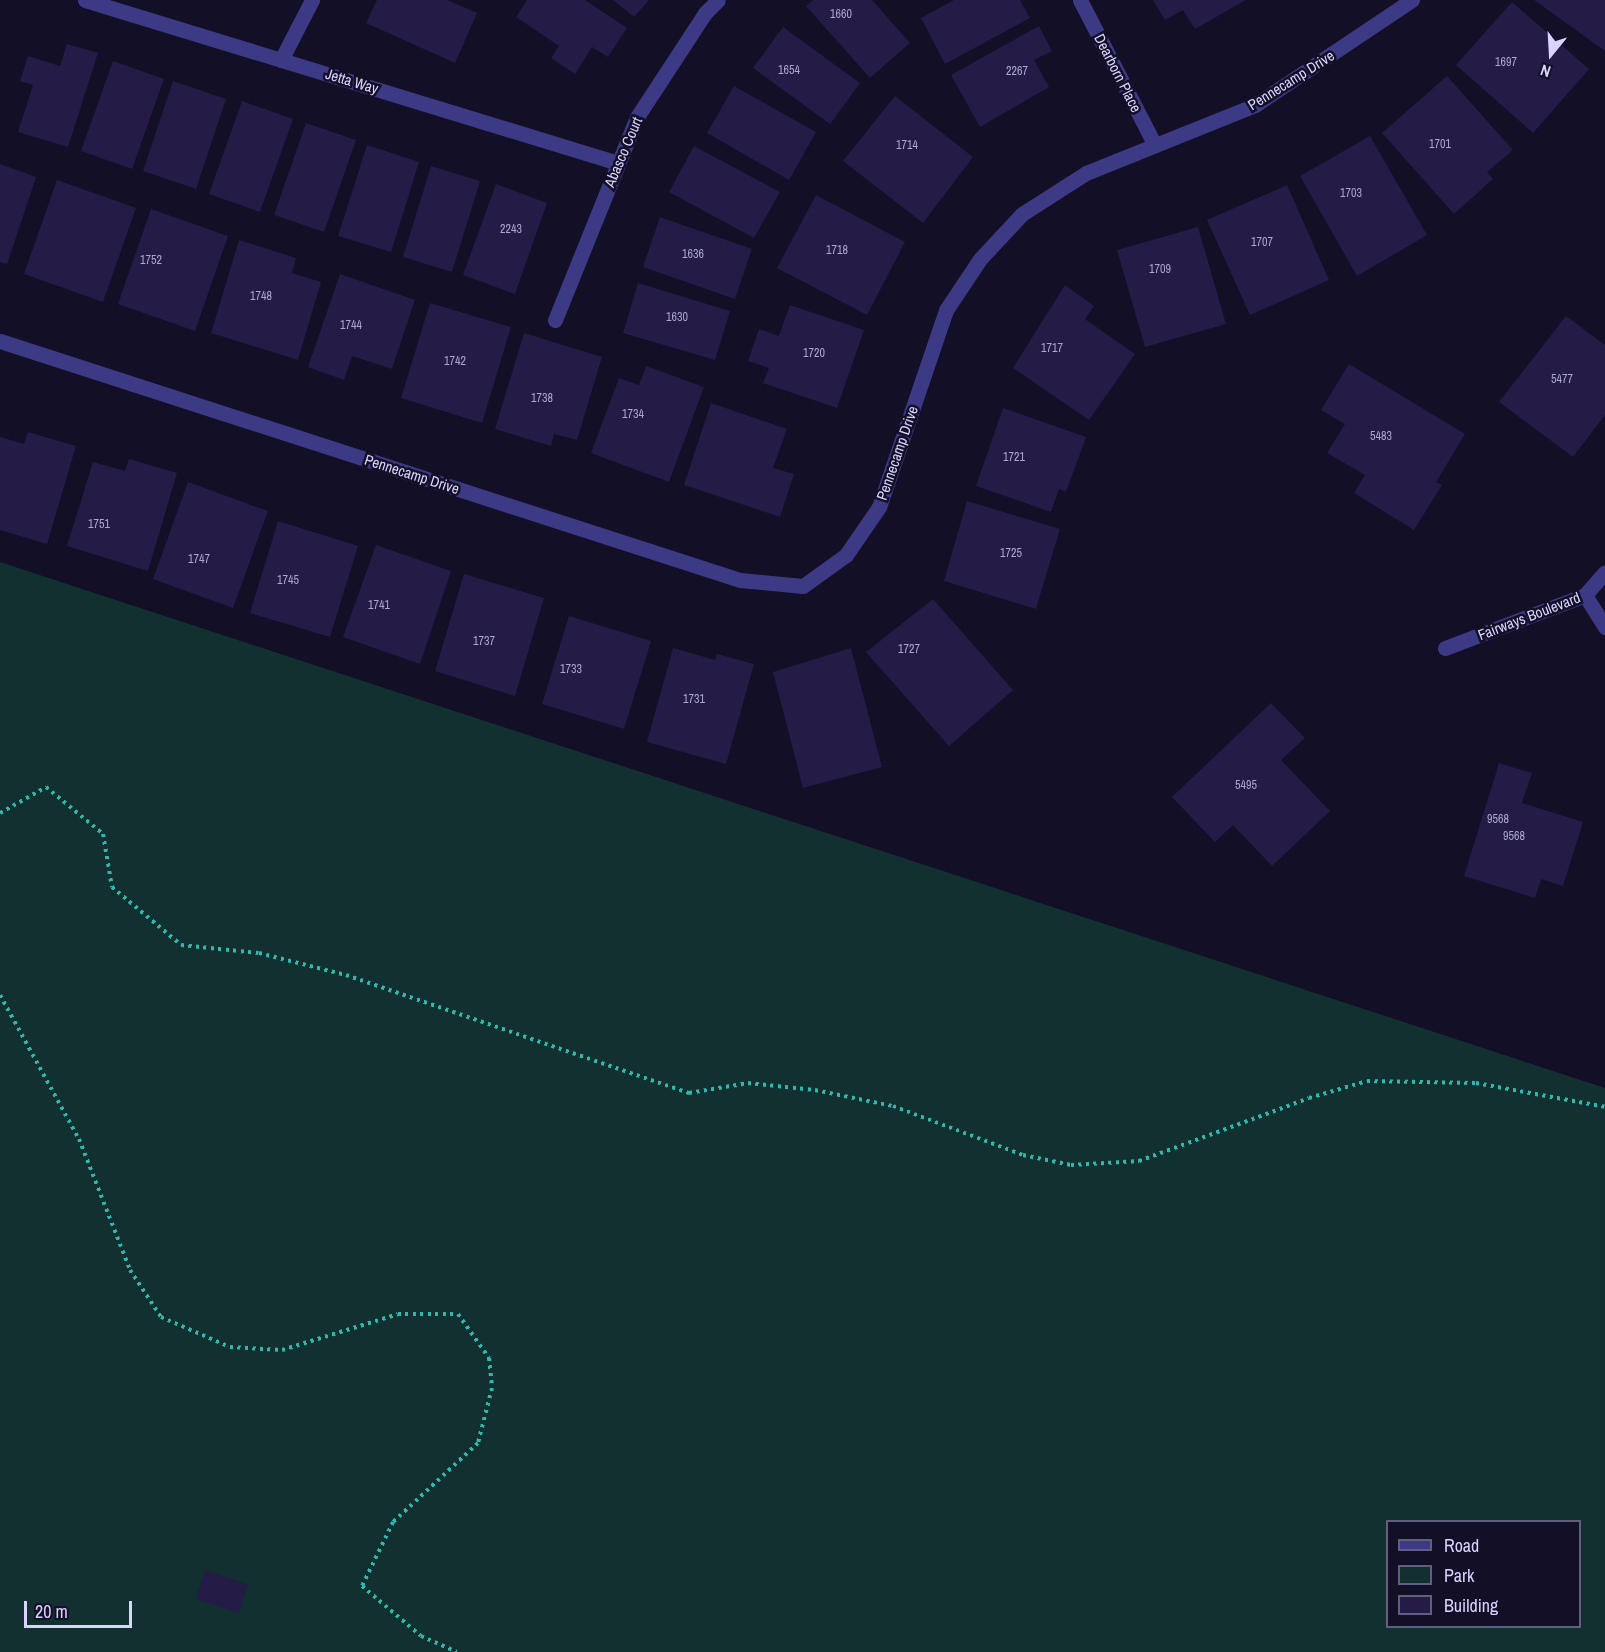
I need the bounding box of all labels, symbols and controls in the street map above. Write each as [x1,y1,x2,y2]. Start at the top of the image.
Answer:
house number: 1660 [830,8,852,22]
north arrow [1521,24,1581,84]
street label: Dearborn Place [1091,31,1145,115]
street label: Pennecamp Drive [1244,46,1338,114]
house number: 1697 [1495,56,1517,70]
text: N [1538,59,1553,83]
street label: Jetta Way [323,64,381,98]
house number: 1654 [778,64,800,78]
house number: 2267 [1006,65,1028,79]
street label: Abasco Court [600,114,646,190]
house number: 1701 [1429,138,1451,152]
house number: 1714 [896,139,918,153]
house number: 1703 [1340,187,1362,201]
house number: 2243 [500,223,522,237]
house number: 1707 [1251,236,1273,250]
house number: 1718 [826,244,848,258]
house number: 1636 [682,248,704,262]
house number: 1752 [140,254,162,268]
house number: 1709 [1149,263,1171,277]
house number: 1748 [250,290,272,304]
house number: 1630 [666,311,688,325]
house number: 1744 [340,319,362,333]
house number: 1717 [1041,342,1063,356]
house number: 1720 [803,347,825,361]
house number: 1742 [444,355,466,369]
house number: 5477 [1551,373,1573,387]
house number: 1738 [531,392,553,406]
street label: Pennecamp Drive [872,404,922,502]
house number: 1734 [622,408,644,422]
house number: 5483 [1370,430,1392,444]
street label: Pennecamp Drive [362,450,462,498]
house number: 1721 [1003,451,1025,465]
house number: 1751 [88,518,110,532]
house number: 1725 [1000,547,1022,561]
house number: 1747 [188,553,210,567]
house number: 1745 [277,574,299,588]
street label: Fairways Boulevard [1475,588,1583,644]
house number: 1741 [368,599,390,613]
house number: 1737 [473,635,495,649]
house number: 1727 [898,643,920,657]
house number: 1733 [560,663,582,677]
house number: 1731 [683,693,705,707]
house number: 5495 [1235,779,1257,793]
house number: 9568 [1487,813,1509,827]
house number: 9568 [1503,830,1525,844]
legend [1386,1520,1581,1628]
text: Road [1444,1533,1479,1558]
text: Park [1444,1563,1474,1588]
scale bar [27,1589,135,1627]
text: Building [1444,1593,1498,1618]
text: 20 m [35,1599,68,1624]

